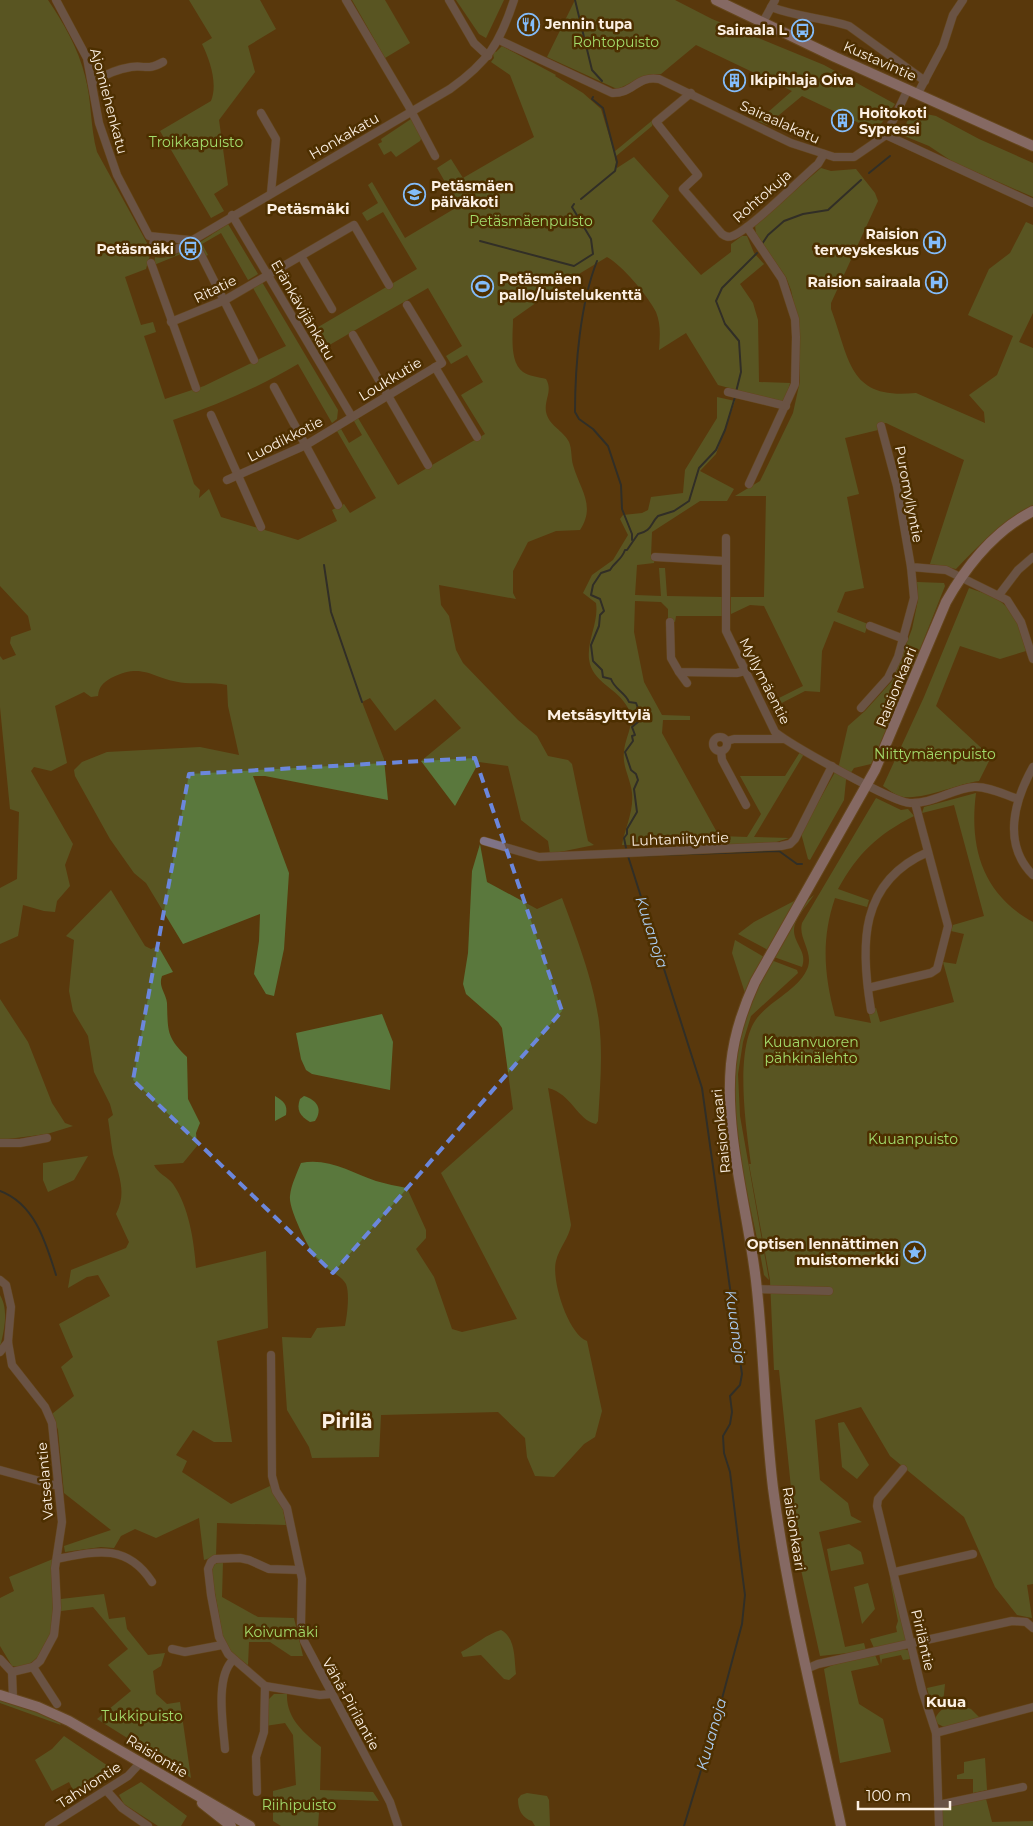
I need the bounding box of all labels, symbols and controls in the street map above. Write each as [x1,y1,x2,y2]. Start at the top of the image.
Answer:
restaurant icon: Jennin tupa [517,12,541,36]
place label: Jennin tupa [544,15,632,33]
bus stop icon: Sairaala L [791,18,815,42]
place label: Sairaala L [717,21,788,39]
park label: Rohtopuisto [573,33,659,51]
street label: Kustavintie [841,37,919,85]
street label: Ajomiehenkatu [86,46,132,156]
building icon: Ikipihlaja Oiva [722,68,746,92]
place label: Ikipihlaja Oiva [750,71,854,89]
street label: Sairaalakatu [737,96,823,148]
place label: Hoitokoti Sypressi [859,104,927,138]
street label: Honkakatu [306,109,382,163]
building icon: Hoitokoti Sypressi [831,109,855,133]
park label: Troikkapuisto [149,133,243,151]
street label: Rohtokuja [729,165,795,227]
place label: Petäsmäen päiväkoti [431,177,514,211]
school or university icon: Petäsmäen päiväkoti [403,182,427,206]
district label: Petäsmäki [266,199,350,218]
park label: Petäsmäenpuisto [469,212,593,230]
place label: Raision terveyskeskus [814,225,920,259]
hospital icon: Raision terveyskeskus [923,230,947,254]
bus stop icon: Petäsmäki [178,237,202,261]
place label: Petäsmäki [96,240,174,258]
street label: Eränkävijänkatu [267,257,339,363]
place label: Petäsmäen pallo/luistelukenttä [499,270,642,304]
hospital icon: Raision sairaala [925,270,949,294]
street label: Ritatie [191,271,239,307]
place label: Raision sairaala [808,273,921,291]
sports icon: Petäsmäen pallo/luistelukenttä [471,275,495,299]
street label: Loukkutie [355,353,425,405]
street label: Luodikkotie [244,412,326,466]
street label: Puromyllyntie [891,444,927,544]
street label: Myllymäentie [735,635,795,727]
street label: Raisionkaari [872,644,920,730]
district label: Metsäsylttylä [547,705,651,724]
park label: Niittymäenpuisto [874,745,996,763]
street label: Luhtaniityntie [631,828,729,850]
water label: Kuuanoja [631,894,673,970]
park label: Kuuanvuoren pähkinälehto [763,1033,859,1067]
street label: Raisionkaari [708,1088,734,1174]
park label: Kuuanpuisto [868,1130,958,1148]
place label: Optisen lennättimen muistomerkki [747,1235,899,1269]
place icon: Optisen lennättimen muistomerkki [903,1240,927,1264]
water label: Kuuanoja [721,1289,751,1365]
district label: Pirilä [322,1410,372,1433]
street label: Vatselantie [33,1442,57,1520]
street label: Raisionkaari [778,1486,810,1572]
street label: Piriläntie [907,1608,939,1672]
park label: Koivumäki [244,1623,318,1641]
street label: Vähä-Pirilantie [318,1655,384,1753]
district label: Kuua [926,1692,966,1711]
water label: Kuuanoja [692,1696,730,1772]
park label: Tukkipuisto [101,1707,183,1725]
street label: Raisiontie [123,1731,191,1781]
street label: Tahviontie [54,1758,124,1812]
scale bar [858,1778,950,1810]
text: 100 m [866,1786,911,1805]
park label: Riihipuisto [262,1796,337,1814]

